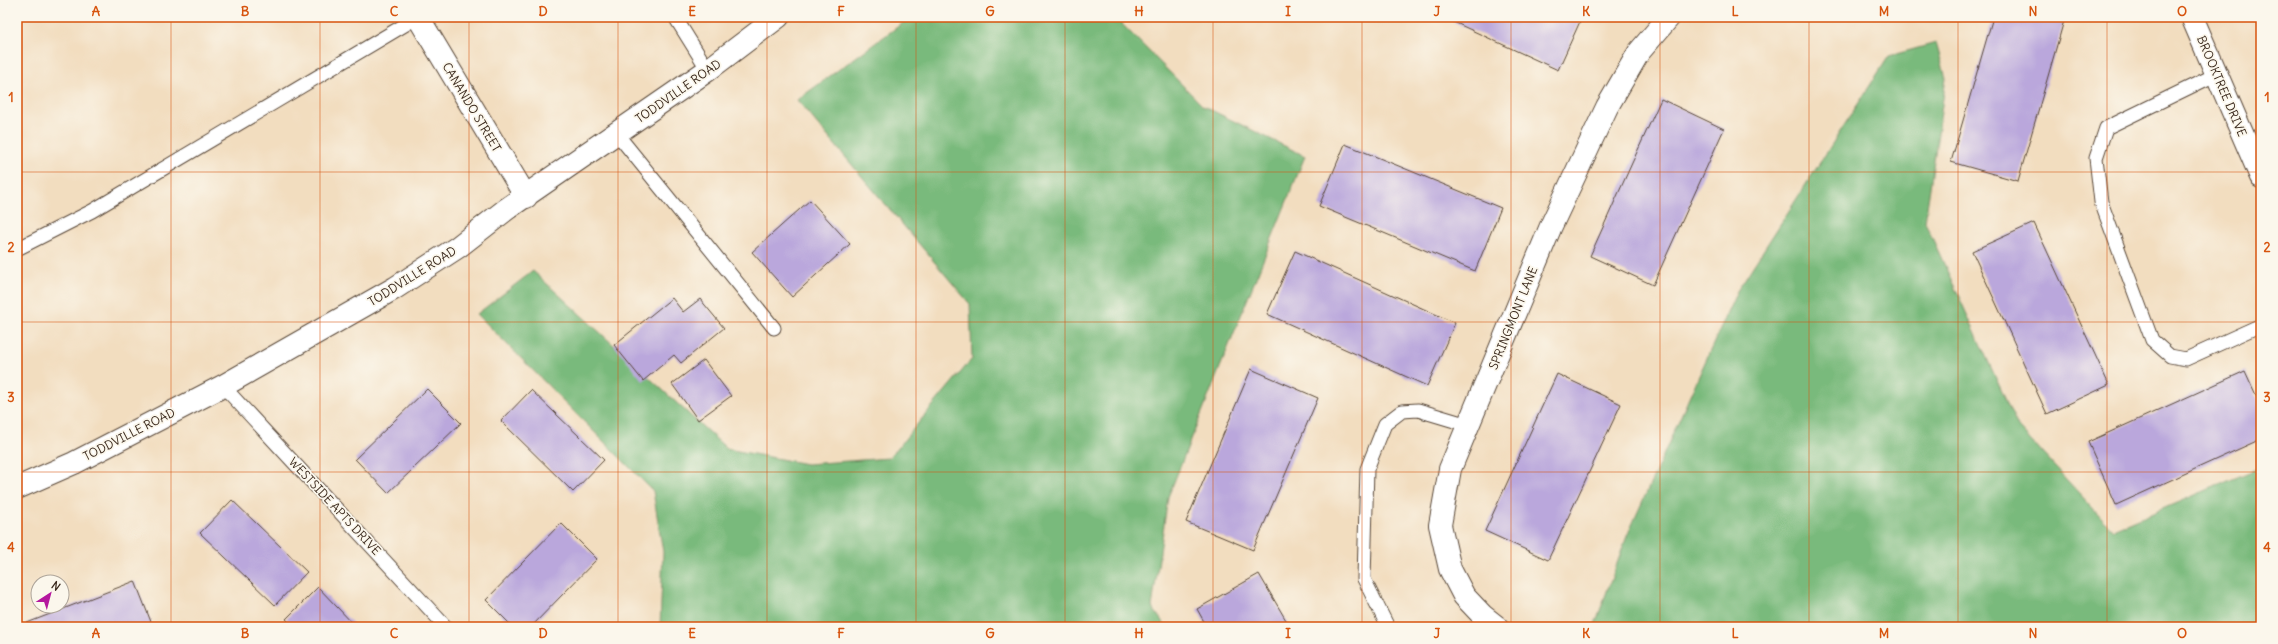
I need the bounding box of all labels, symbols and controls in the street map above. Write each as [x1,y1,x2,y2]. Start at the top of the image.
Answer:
text: A [92,3,101,20]
text: B [241,3,250,20]
text: C [390,3,399,20]
text: D [538,3,548,20]
text: E [688,3,696,20]
text: F [837,3,845,20]
text: G [985,3,995,20]
text: H [1134,3,1144,20]
text: I [1285,3,1291,20]
text: J [1434,3,1441,20]
text: K [1582,3,1591,20]
text: L [1731,3,1739,20]
text: M [1879,3,1889,20]
text: N [2029,3,2037,20]
text: O [2177,3,2187,20]
street label: BROOKTREE DRIVE [2194,33,2250,139]
street label: TODDVILLE ROAD [632,56,724,126]
street label: CANANDO STREET [439,60,505,154]
text: 1 [8,89,14,106]
text: 1 [2264,89,2270,106]
text: 2 [7,239,15,256]
text: 2 [2263,239,2271,256]
street label: TODDVILLE ROAD [365,243,459,309]
street label: SPRINGMONT LANE [1485,264,1541,372]
text: 3 [7,389,15,406]
text: 3 [2263,389,2271,406]
street label: TODDVILLE ROAD [81,404,177,464]
street label: WESTSIDE APTS DRIVE [286,454,384,558]
text: 4 [7,539,15,556]
text: 4 [2263,539,2271,556]
north arrow [30,574,70,614]
text: N [49,578,63,594]
text: A [92,625,101,642]
text: B [241,625,250,642]
text: C [390,625,399,642]
text: D [538,625,548,642]
text: E [688,625,696,642]
text: F [837,625,845,642]
text: G [985,625,995,642]
text: H [1134,625,1144,642]
text: I [1285,625,1291,642]
text: J [1434,625,1441,642]
text: K [1582,625,1591,642]
text: L [1731,625,1739,642]
text: M [1879,625,1889,642]
text: N [2029,625,2037,642]
text: O [2177,625,2187,642]

